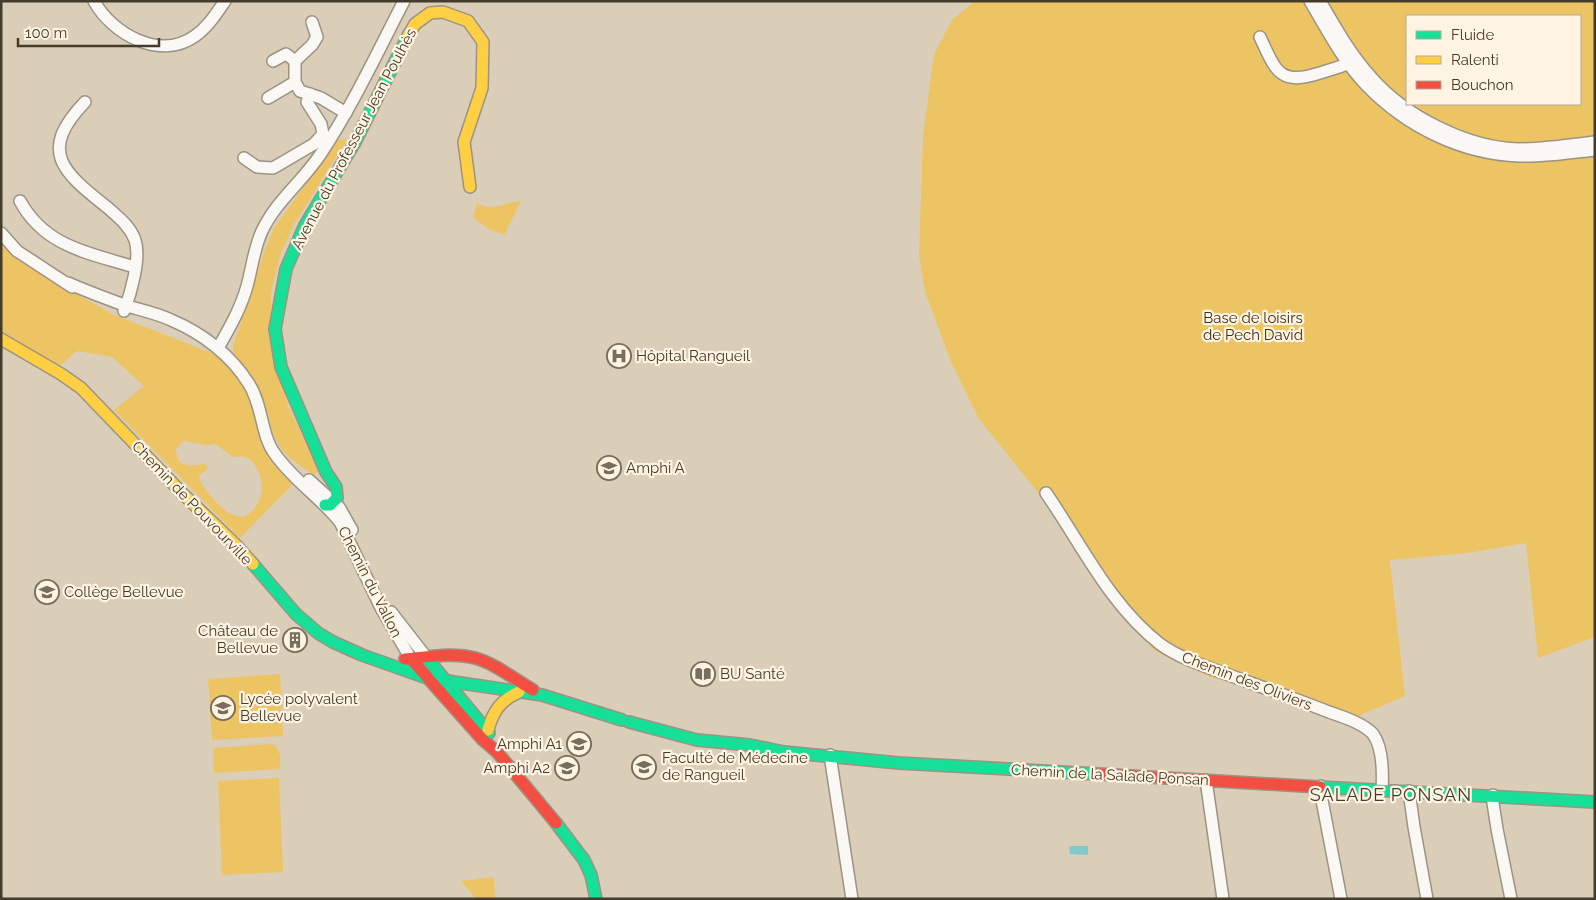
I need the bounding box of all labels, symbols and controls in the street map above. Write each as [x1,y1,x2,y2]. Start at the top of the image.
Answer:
scale bar [18,15,159,47]
legend [1406,15,1581,105]
text: 100 m [25,24,67,42]
street label: Avenue du Professeur Jean Poulhès [288,25,420,253]
text: Fluide [1451,26,1494,44]
text: Ralenti [1451,51,1499,69]
text: Bouchon [1451,76,1513,94]
park label: Base de loisirs de Pech David [1203,309,1303,344]
hospital icon: Hôpital Rangueil [606,343,632,369]
place label: Hôpital Rangueil [636,347,751,365]
street label: Chemin de Pouvourville [128,437,256,569]
school or university icon: Amphi A [596,455,622,481]
place label: Amphi A [626,459,685,477]
street label: Chemin du Vallon [334,523,406,641]
school or university icon: Collège Bellevue [34,579,60,605]
place label: Collège Bellevue [64,583,184,601]
place label: Château de Bellevue [198,622,278,657]
building icon: Château de Bellevue [282,627,308,653]
street label: Chemin des Oliviers [1179,648,1315,714]
library icon: BU Santé [690,661,716,687]
place label: BU Santé [720,665,785,683]
place label: Lycée polyvalent Bellevue [240,690,358,725]
school or university icon: Lycée polyvalent Bellevue [210,695,236,721]
school or university icon: Amphi A1 [566,731,592,757]
place label: Amphi A1 [497,735,563,753]
place label: Faculté de Médecine de Rangueil [662,749,808,784]
school or university icon: Faculté de Médecine de Rangueil [631,754,657,780]
school or university icon: Amphi A2 [554,755,580,781]
place label: Amphi A2 [483,759,550,777]
street label: Chemin de la Salade Ponsan [1011,761,1209,789]
district label: SALADE PONSAN [1310,784,1472,805]

